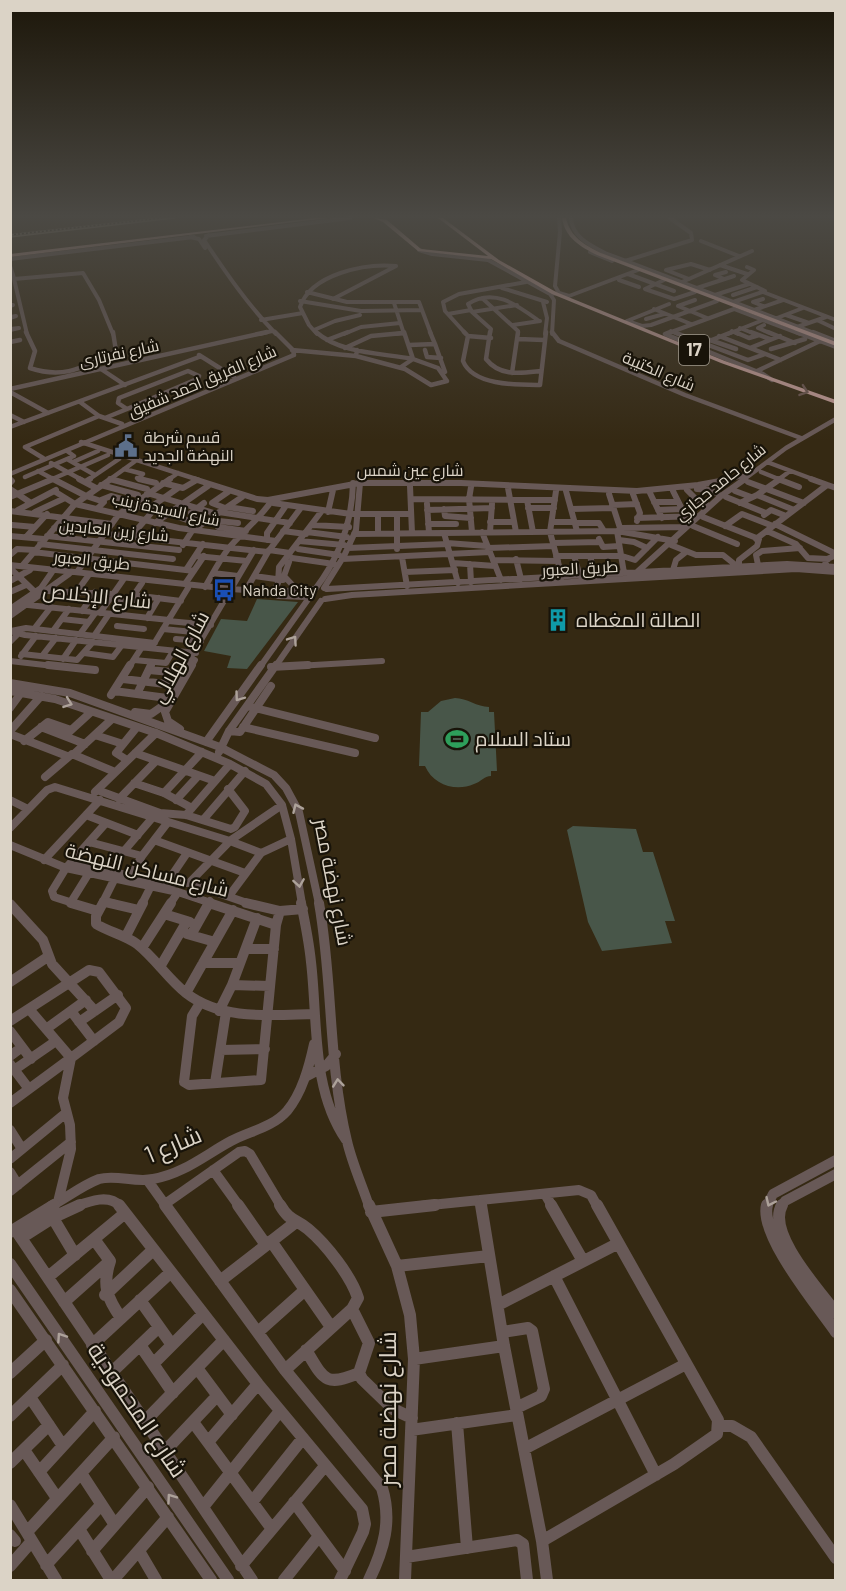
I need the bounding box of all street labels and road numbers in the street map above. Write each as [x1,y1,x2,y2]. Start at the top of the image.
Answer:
street label: شارع نفرتارى [77,335,161,373]
road number: 17 [679,335,709,365]
street label: شارع الفريق احمد شفيق [125,341,280,423]
street label: شارع الكتيبة [619,347,698,397]
street label: شارع حامد حجازي [670,439,772,528]
street label: شارع عين شمس [357,460,463,482]
street label: شارع السيدة زينب [110,488,222,532]
street label: شارع زين العابدين [58,514,170,548]
street label: طريق العبور [52,546,131,575]
street label: طريق العبور [540,556,619,581]
street label: شارع الإخلاص [41,577,153,616]
street label: شارع الهلالي [145,606,218,709]
street label: شارع نهضة مصر [307,815,358,948]
street label: شارع مساكن النهضة [62,837,232,904]
street label: شارع 1 [139,1119,207,1171]
street label: شارع نهضة مصر [372,1332,404,1488]
street label: شارع المحمودية [80,1336,194,1484]

